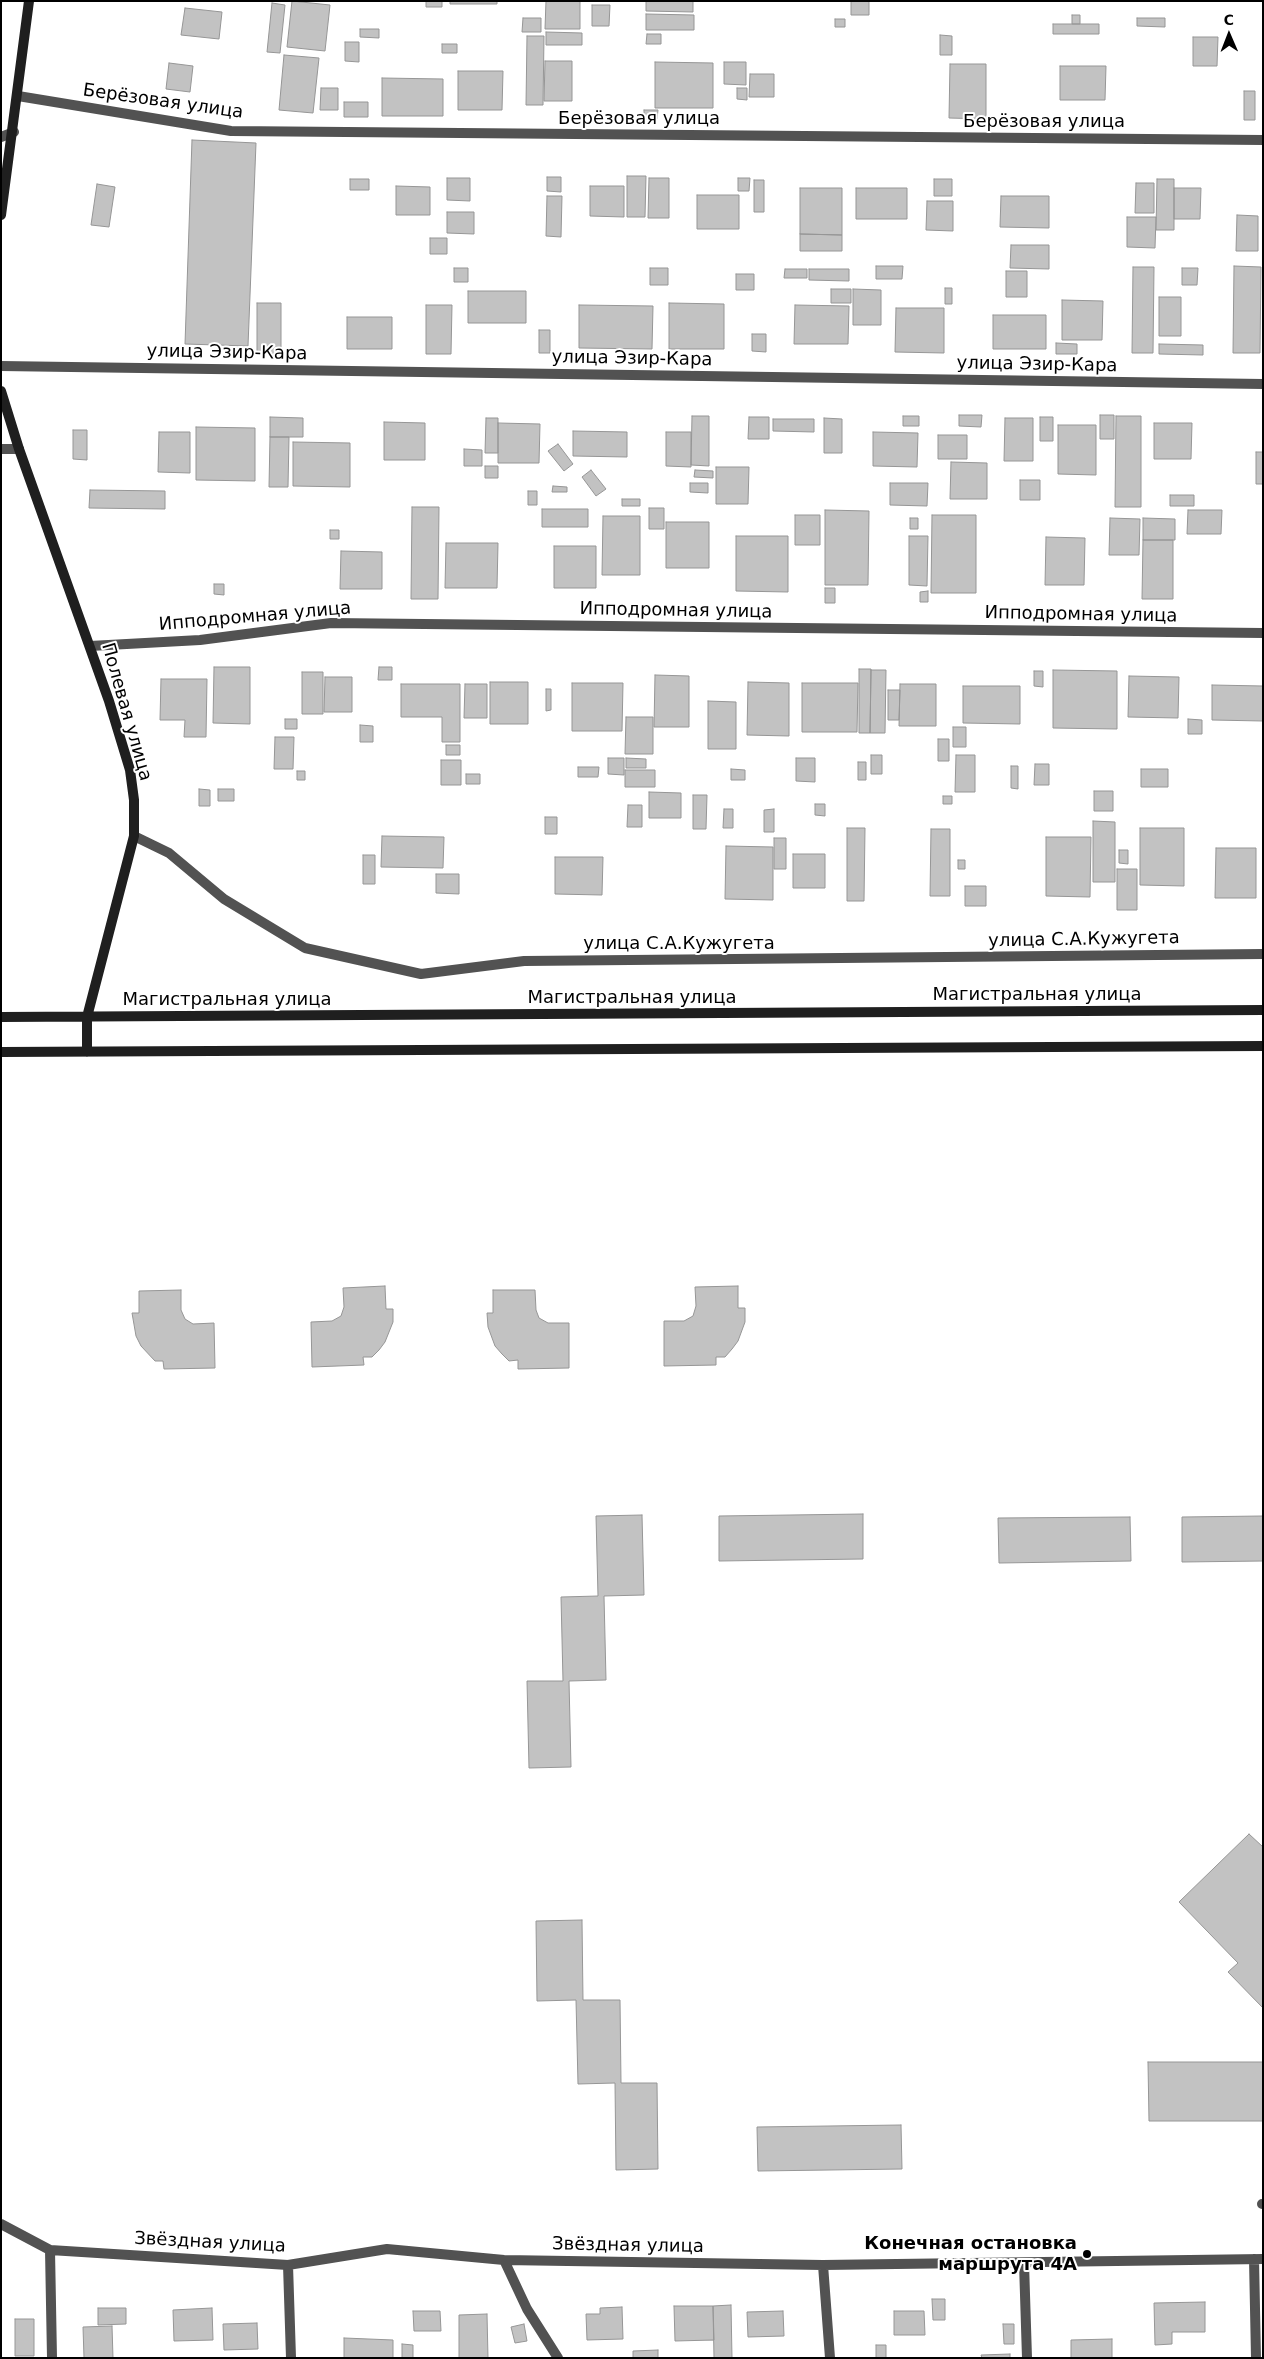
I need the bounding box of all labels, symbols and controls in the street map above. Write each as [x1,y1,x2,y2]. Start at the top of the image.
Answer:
north arrow [1204,10,1254,60]
text: С [1223,12,1234,28]
street label: Берёзовая улица [81,80,245,124]
street label: Берёзовая улица [558,108,720,130]
street label: Берёзовая улица [963,111,1125,133]
street label: улица Эзир-Кара [146,341,308,365]
street label: улица Эзир-Кара [551,347,713,371]
street label: улица Эзир-Кара [956,353,1118,377]
street label: Ипподромная улица [158,598,352,636]
street label: Ипподромная улица [579,599,773,623]
street label: Ипподромная улица [984,603,1178,627]
street label: Полевая улица [96,641,156,783]
street label: улица С.А.Кужугета [988,928,1180,952]
street label: улица С.А.Кужугета [583,933,775,955]
street label: Магистральная улица [932,984,1142,1006]
street label: Магистральная улица [527,987,737,1009]
street label: Магистральная улица [122,989,332,1011]
street label: Звёздная улица [134,2228,286,2258]
place label: Конечная остановка маршрута 4А [864,2233,1077,2276]
street label: Звёздная улица [552,2234,704,2258]
marker: Конечная остановка маршрута 4А [1081,2248,1093,2260]

